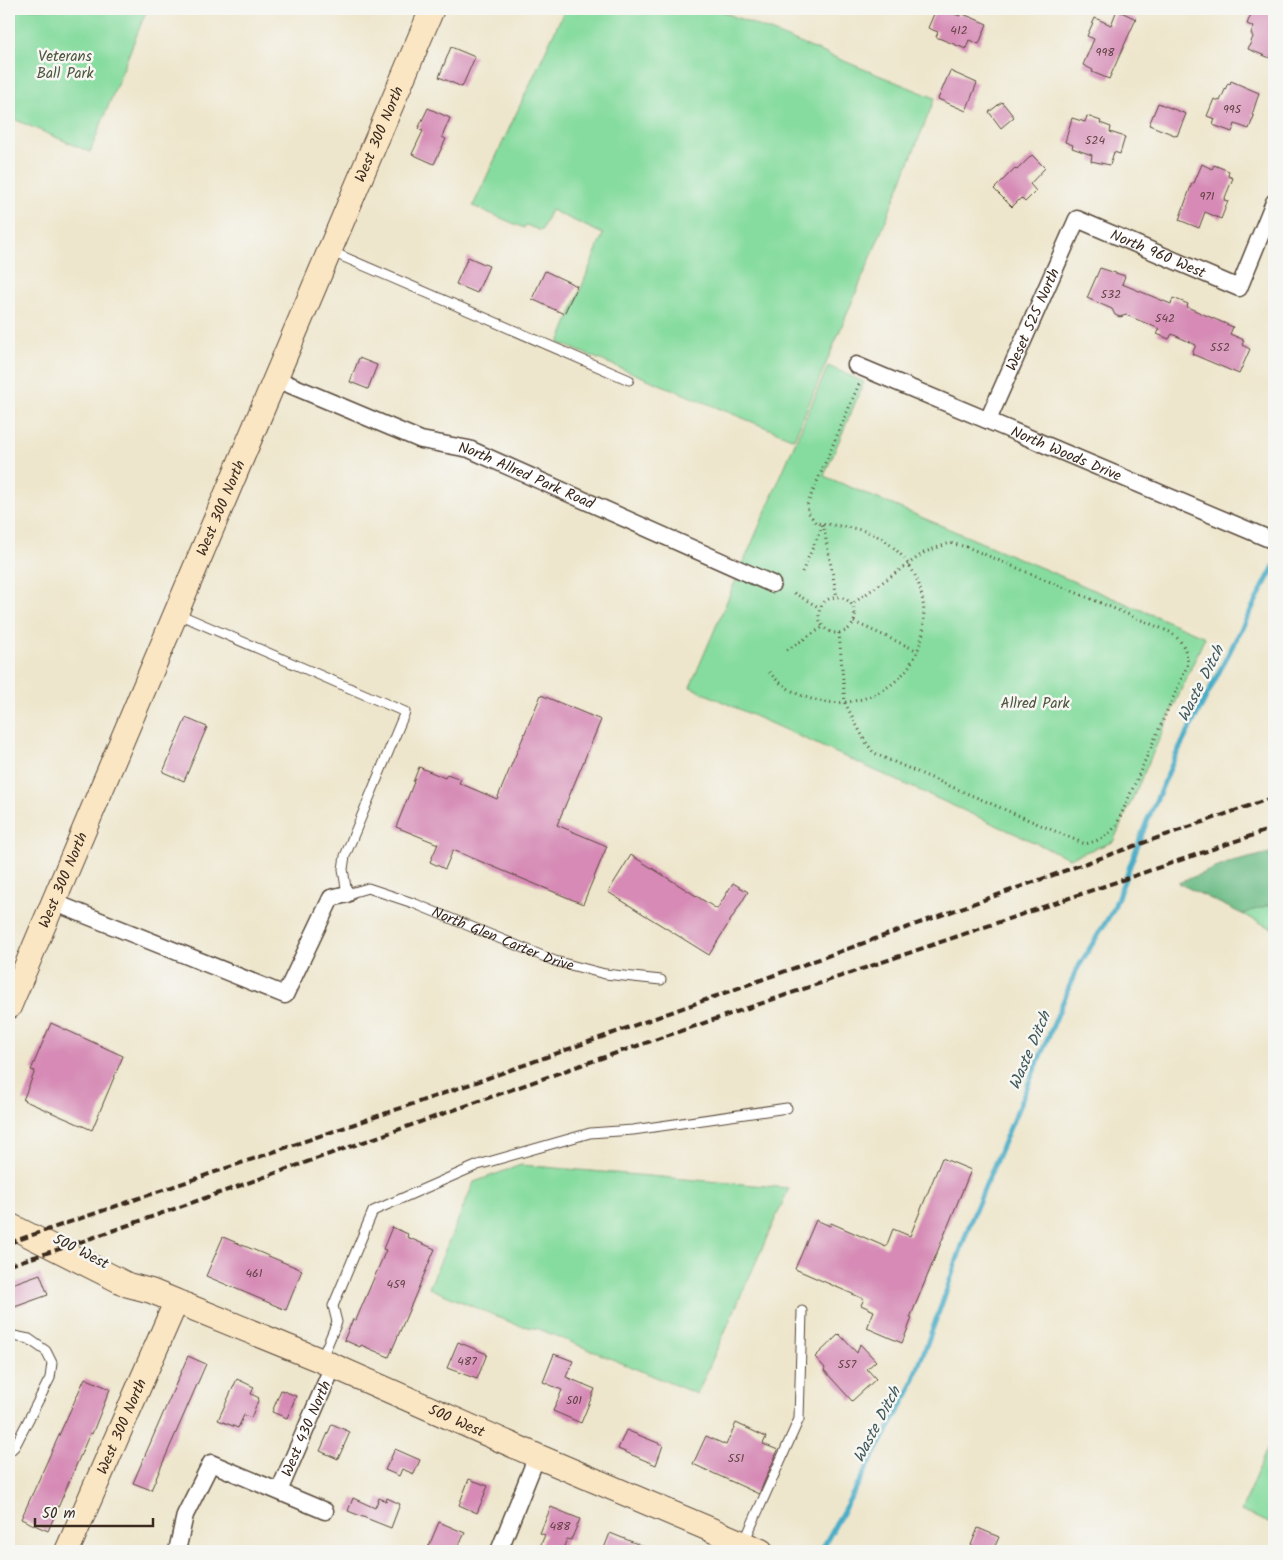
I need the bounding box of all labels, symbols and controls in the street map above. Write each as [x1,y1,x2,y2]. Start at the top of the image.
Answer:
house number: 412 [950,21,968,40]
house number: 998 [1096,43,1115,62]
park label: Veterans Ball Park [36,45,95,86]
street label: West 300 North [349,83,411,186]
house number: 995 [1223,100,1243,119]
house number: 524 [1085,131,1105,150]
house number: 971 [1199,187,1215,206]
street label: North 960 West [1106,224,1209,286]
street label: Weset 525 North [1000,265,1067,375]
house number: 532 [1101,285,1121,304]
house number: 542 [1155,309,1175,328]
house number: 552 [1210,338,1230,357]
street label: North Woods Drive [1007,420,1125,489]
street label: North Allred Park Road [456,436,598,517]
street label: West 300 North [190,457,252,560]
water label: Waste Ditch [1171,640,1232,726]
park label: Allred Park [1001,692,1070,716]
street label: West 300 North [33,829,95,932]
street label: North Glen Carter Drive [428,901,576,978]
water label: Waste Ditch [1003,1006,1059,1094]
street label: 500 West [48,1228,113,1276]
house number: 461 [245,1264,263,1283]
house number: 459 [387,1275,406,1294]
house number: 487 [457,1352,477,1371]
house number: 557 [838,1355,857,1374]
street label: West 300 North [91,1375,154,1478]
street label: West 430 North [275,1377,338,1481]
water label: Waste Ditch [847,1381,908,1467]
house number: 501 [566,1391,582,1410]
street label: 500 West [424,1398,489,1445]
house number: 551 [728,1449,745,1468]
scale bar [35,1495,152,1527]
text: 50 m [42,1502,76,1526]
house number: 488 [549,1517,571,1536]

